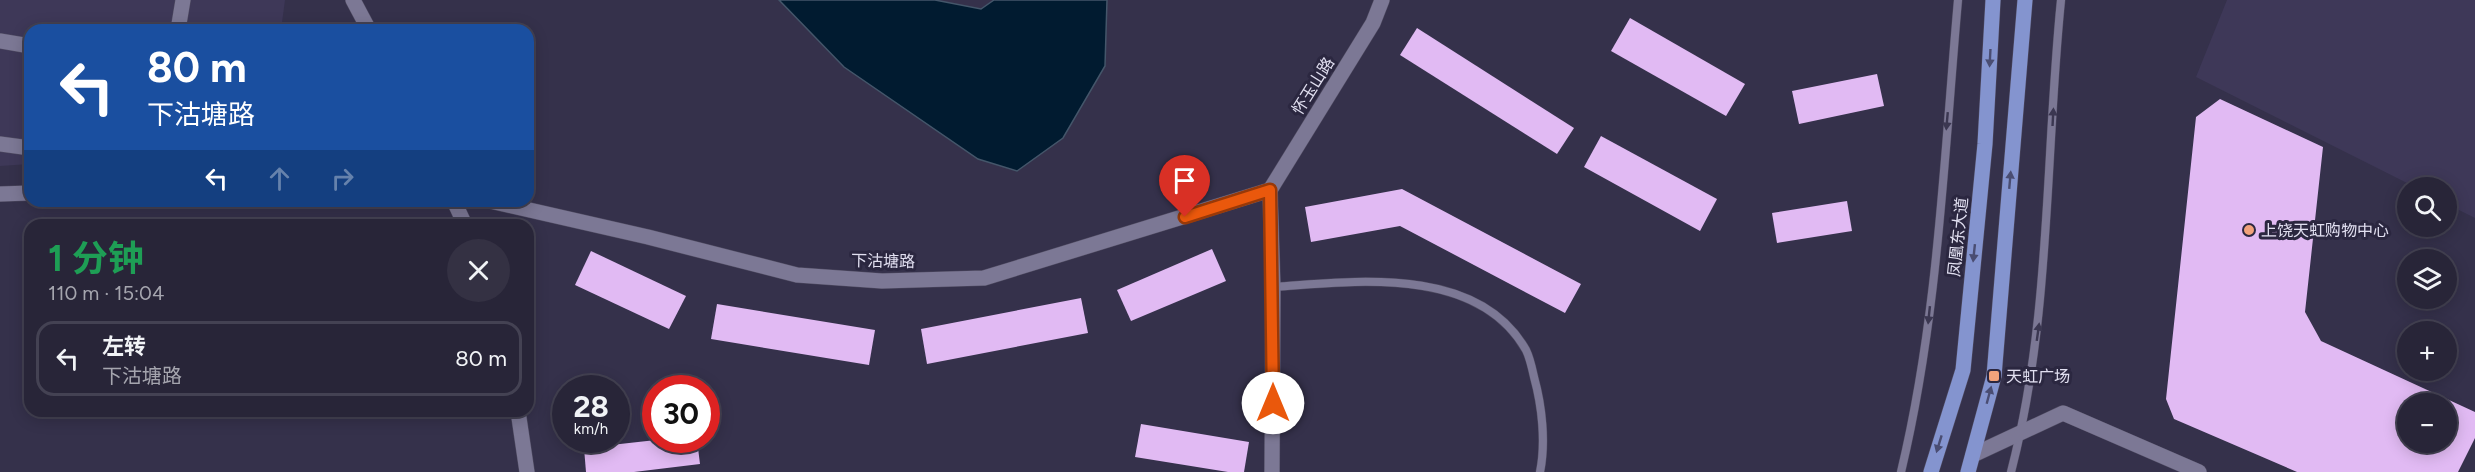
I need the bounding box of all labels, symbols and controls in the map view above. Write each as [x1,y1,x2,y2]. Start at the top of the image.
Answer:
text: 80 m [147,42,247,93]
icon: left [48,48,126,126]
one-way arrow [1985,49,1994,68]
street label: 怀玉山路 [1288,54,1338,118]
text: 下沽塘路 [147,98,255,131]
one-way arrow [2048,107,2057,126]
one-way arrow [1942,112,1952,131]
pin [1159,155,1210,217]
icon: left [200,162,233,195]
icon: ahead [263,162,296,195]
icon: right [326,162,359,195]
icon: arrive [1168,164,1201,197]
one-way arrow [2005,171,2015,190]
map controls [2397,177,2457,453]
button: search [2397,177,2457,237]
street label: 凤凰东大道 [1944,196,1972,278]
place label: 上饶天虹购物中心 [2261,221,2389,240]
marker: 上饶天虹购物中心 [2242,223,2256,237]
text: 1 分钟 [48,237,144,280]
button: close [447,239,510,302]
one-way arrow [1969,243,1979,262]
button: layers [2397,249,2457,309]
street label: 下沽塘路 [851,251,915,271]
text: 110 m · 15:04 [48,281,164,305]
one-way arrow [1924,306,1934,325]
button: + [2397,321,2457,381]
one-way arrow [2034,323,2043,342]
text: 左转 [102,333,146,360]
icon: left [51,342,84,375]
text: 80 m [455,345,507,372]
text: 下沽塘路 [102,364,182,388]
place label: 天虹广场 [2006,367,2070,386]
marker: 天虹广场 [1987,369,2001,383]
position arrow [1241,371,1305,435]
speed limit sign: 30 [642,375,720,453]
one-way arrow [1984,386,1994,404]
text: 28 [573,388,609,425]
button: − [2397,393,2457,453]
text: km/h [574,420,608,438]
one-way arrow [1934,435,1944,453]

